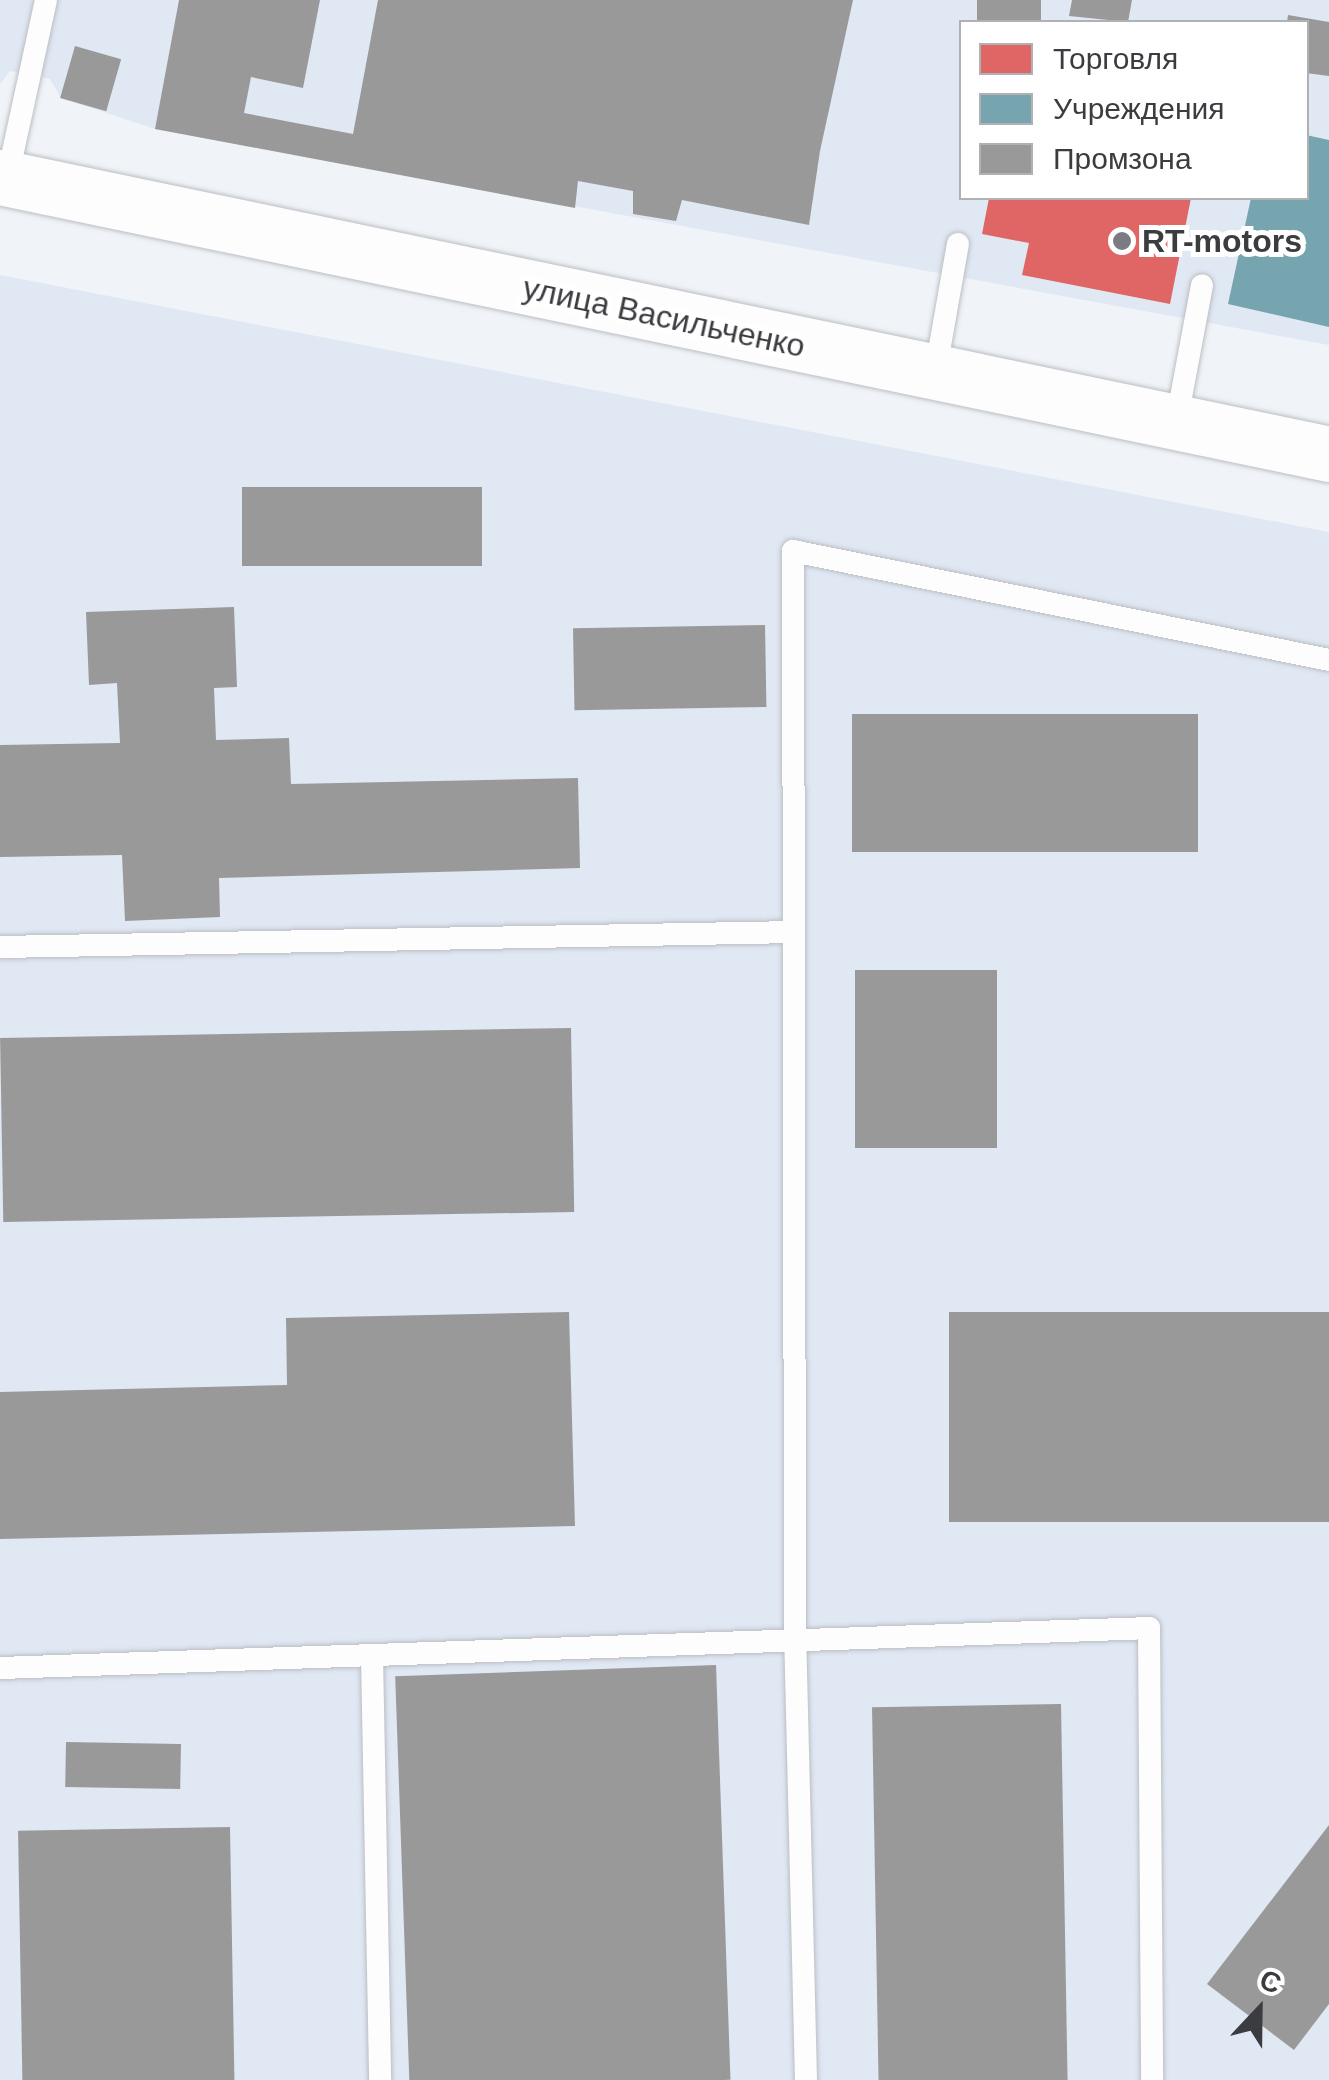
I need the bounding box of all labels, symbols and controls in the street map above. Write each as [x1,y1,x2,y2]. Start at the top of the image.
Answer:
legend [959,20,1309,200]
text: Торговля [1053,42,1178,75]
text: Учреждения [1053,92,1225,125]
text: Промзона [1053,142,1192,175]
place label: RT-motors [1142,222,1302,260]
marker: RT-motors [1111,230,1133,252]
street label: улица Васильченко [519,268,809,366]
north arrow [1209,1960,1309,2060]
text: С [1255,1964,1286,2000]

